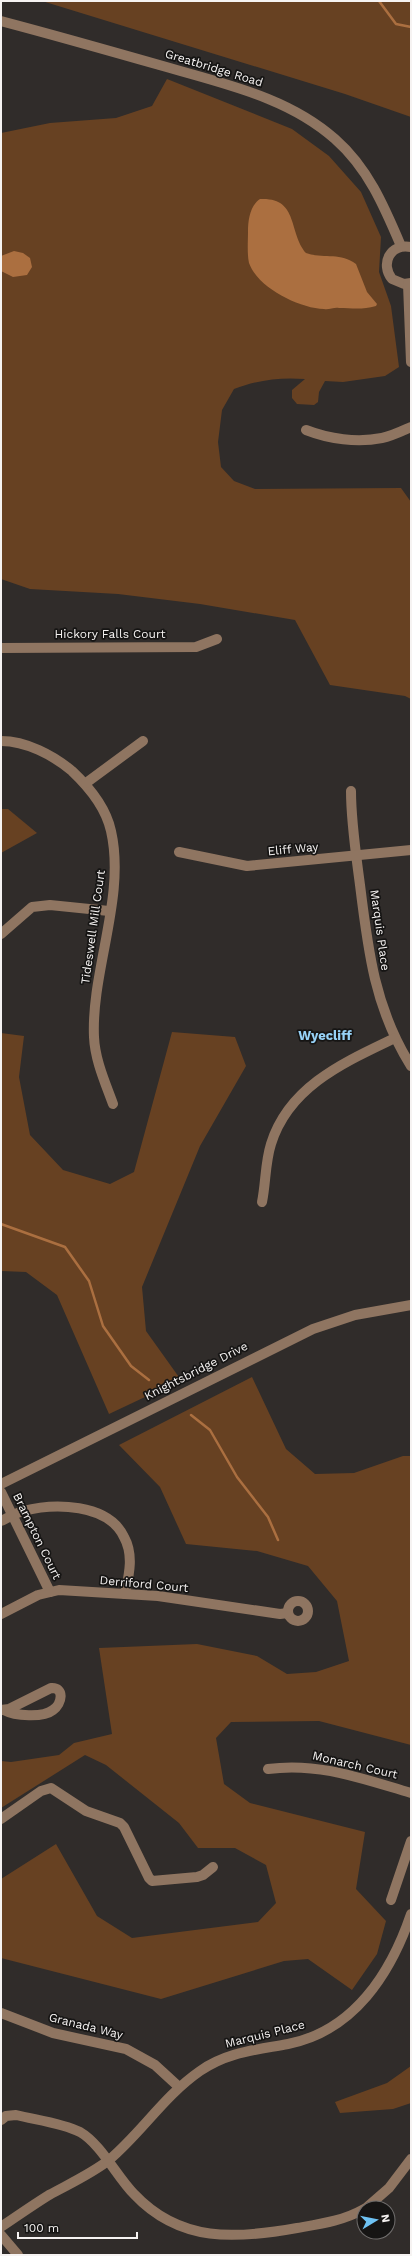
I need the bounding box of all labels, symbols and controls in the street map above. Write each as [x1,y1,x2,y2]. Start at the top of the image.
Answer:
street label: Greatbridge Road [163,46,265,90]
street label: Hickory Falls Court [54,627,166,641]
street label: Eliff Way [267,840,320,858]
street label: Tideswell Mill Court [78,869,108,985]
street label: Marquis Place [367,889,393,971]
district label: Wyecliff [298,1028,352,1043]
street label: Knightsbridge Drive [142,1339,250,1403]
street label: Brampton Court [10,1491,64,1581]
street label: Derriford Court [99,1573,189,1595]
street label: Monarch Court [311,1748,399,1782]
street label: Granada Way [47,2010,125,2042]
street label: Marquis Place [224,2017,306,2051]
north arrow [356,2200,396,2240]
text: N [378,2213,392,2223]
scale bar [18,2214,137,2240]
text: 100 m [24,2221,59,2235]

